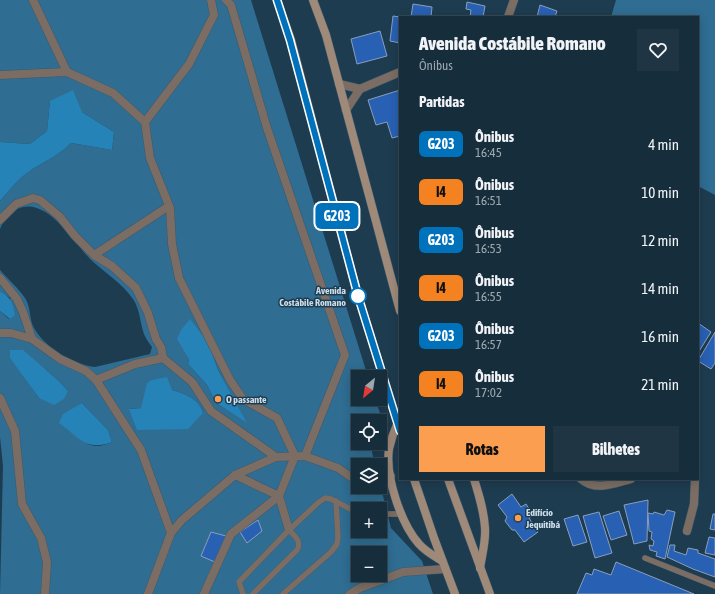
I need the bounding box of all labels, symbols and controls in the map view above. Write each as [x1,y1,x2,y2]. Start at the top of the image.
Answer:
button: heart [637,29,679,71]
text: Avenida Costábile Romano [419,32,606,54]
text: Ônibus [419,58,453,73]
text: Partidas [419,93,464,110]
text: Ônibus [475,128,514,145]
text: G203 [427,136,455,152]
text: 4 min [648,136,679,153]
text: 16:45 [475,145,502,160]
text: Ônibus [475,176,514,193]
text: I4 [436,184,446,200]
text: 10 min [641,184,679,201]
text: 16:51 [475,193,502,208]
line badge: G203 [309,203,365,229]
text: G203 [323,208,351,224]
text: Ônibus [475,224,514,241]
text: G203 [427,232,455,248]
text: 12 min [641,232,679,249]
text: 16:53 [475,241,502,256]
text: Ônibus [475,272,514,289]
text: I4 [436,280,446,296]
text: 14 min [641,280,679,297]
place label: Avenida Costábile Romano [279,285,346,308]
marker: Avenida Costábile Romano [349,287,367,305]
text: 16:55 [475,289,502,304]
text: Ônibus [475,320,514,337]
text: G203 [427,328,455,344]
text: 16 min [641,328,679,345]
text: 16:57 [475,337,502,352]
text: Ônibus [475,368,514,385]
north arrow [351,370,387,406]
map controls [351,370,387,582]
text: I4 [436,376,446,392]
text: 21 min [641,376,679,393]
text: 17:02 [475,385,502,400]
marker: O passante [213,394,223,404]
place label: O passante [226,394,267,405]
button: locate [351,414,387,450]
button: Rotas [419,426,545,472]
button: Bilhetes [553,426,679,472]
button: layers [351,458,387,494]
button: + [351,502,387,538]
place label: Edifício Jequitibá [525,507,560,530]
marker: Edifício Jequitibá [513,513,523,523]
button: − [351,546,387,582]

